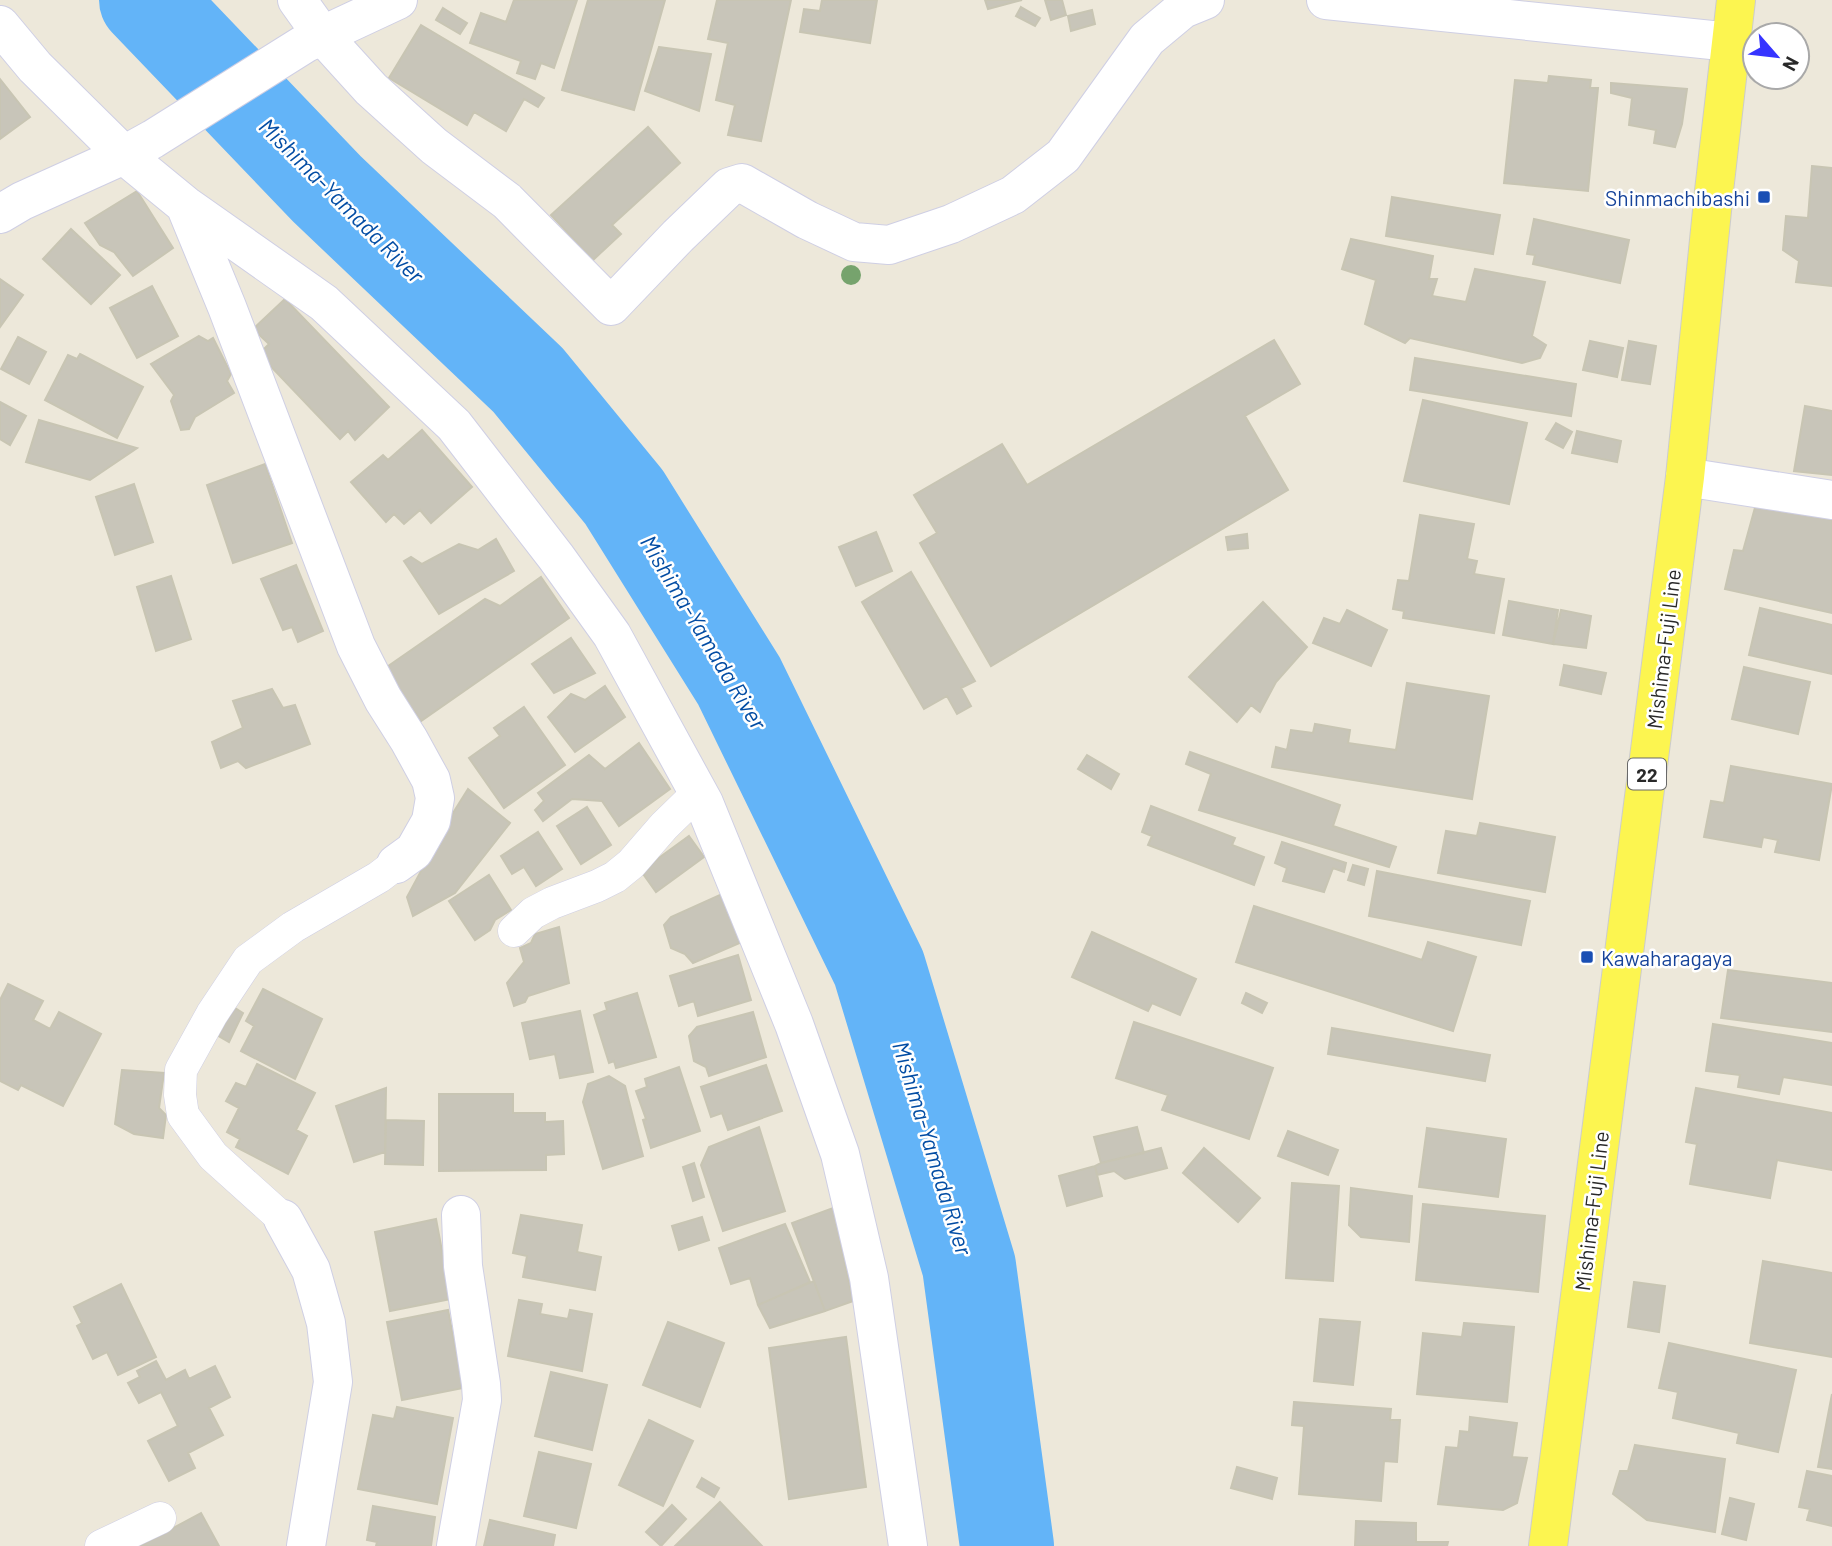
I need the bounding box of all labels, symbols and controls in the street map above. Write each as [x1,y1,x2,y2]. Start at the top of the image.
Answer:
north arrow [1741,21,1811,91]
text: N [1778,53,1805,75]
water label: Mishima-Yamada River [254,112,431,289]
place label: Shinmachibashi [1605,185,1750,210]
marker: Shinmachibashi [1756,189,1772,205]
water label: Mishima-Yamada River [635,530,774,735]
street label: Mishima-Fuji Line [1641,568,1685,730]
road number: 22 [1628,758,1666,790]
place label: Kawaharagaya [1601,945,1732,970]
marker: Kawaharagaya [1579,949,1595,965]
water label: Mishima-Yamada River [887,1038,979,1259]
street label: Mishima-Fuji Line [1569,1130,1613,1292]

